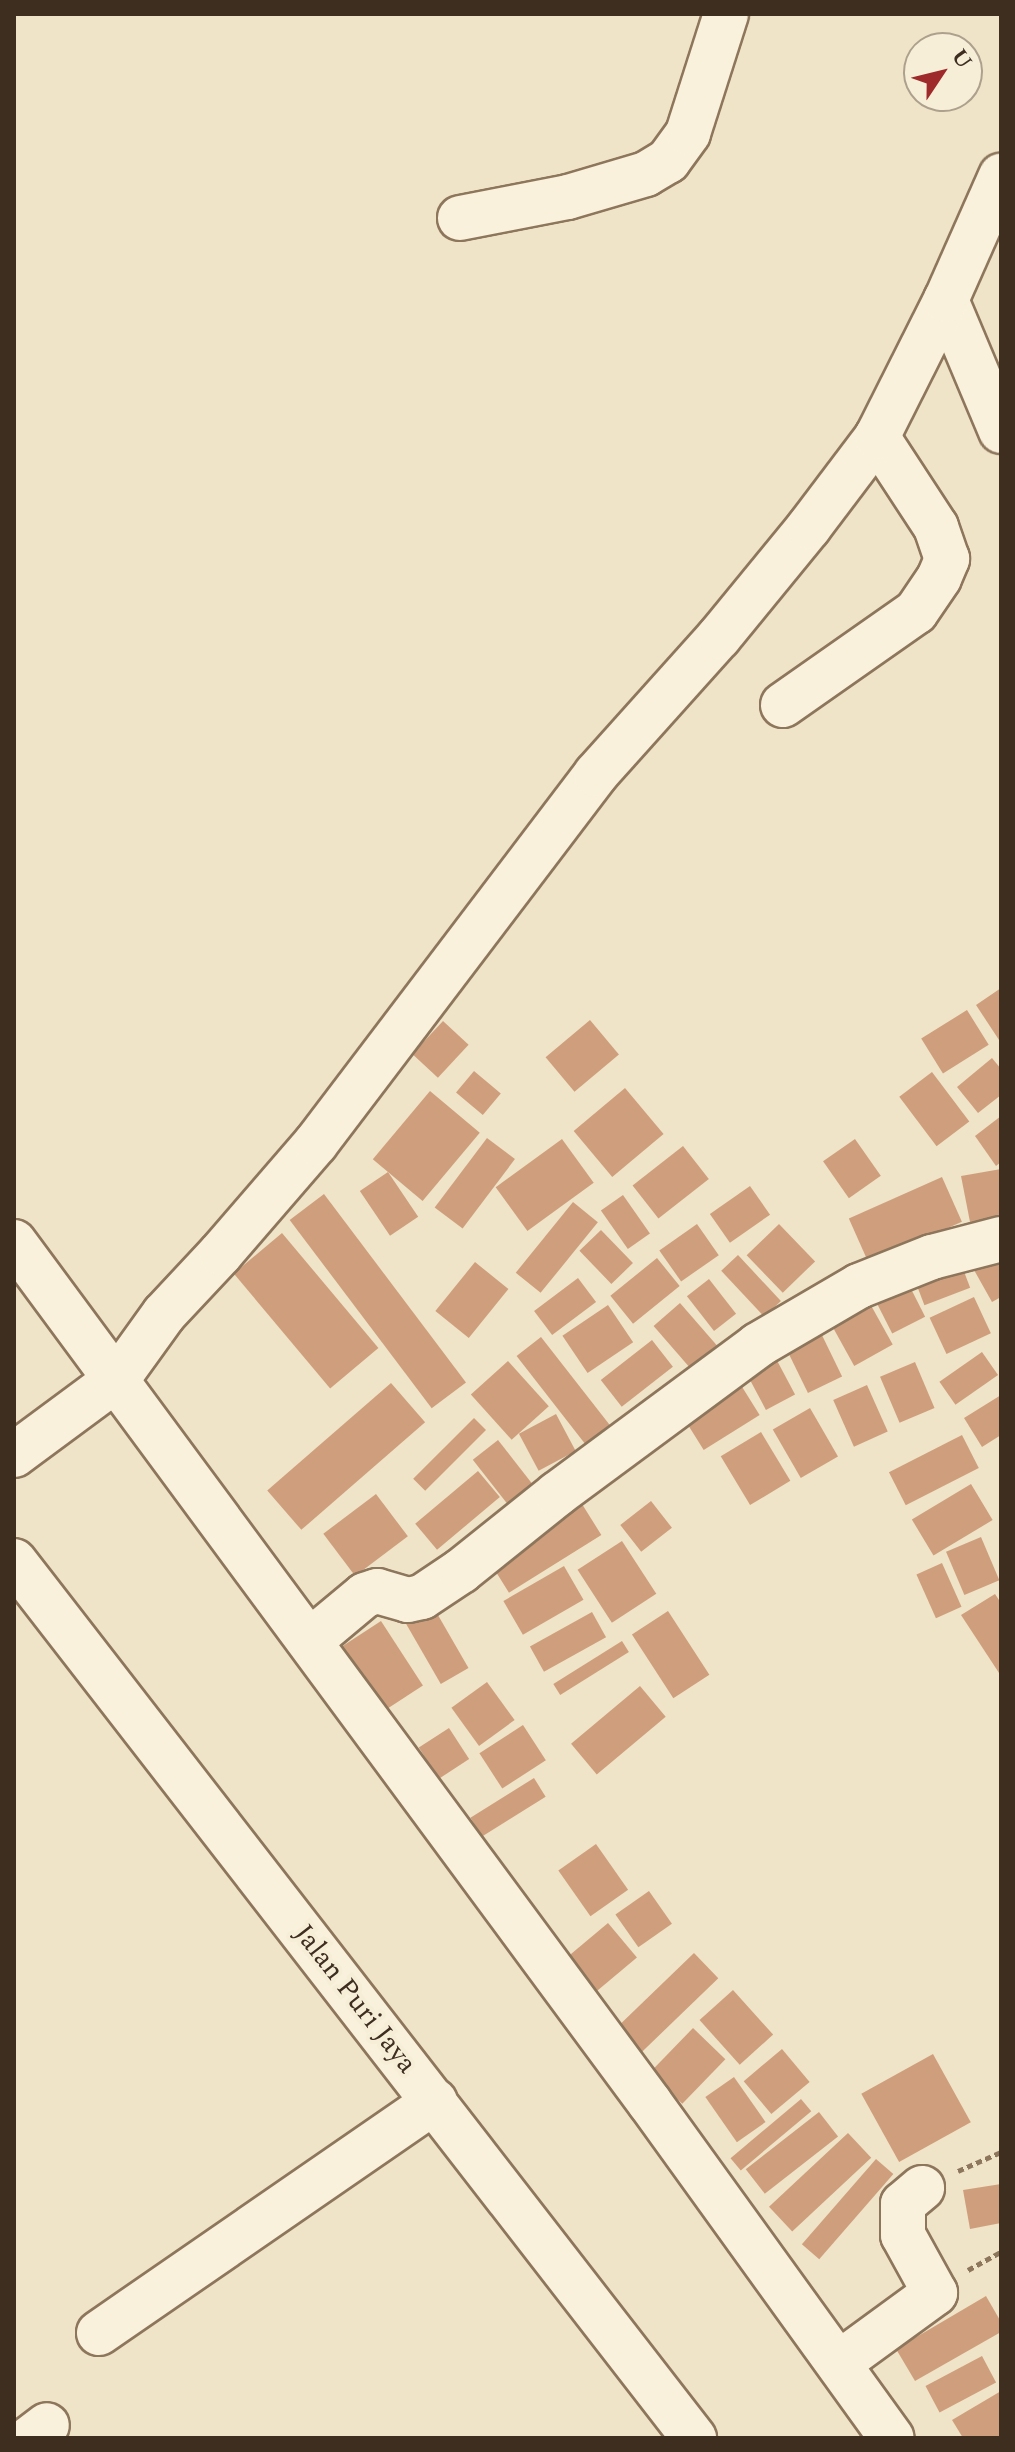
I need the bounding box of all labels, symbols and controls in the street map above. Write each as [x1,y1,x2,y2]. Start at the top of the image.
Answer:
north arrow [903,32,983,112]
text: U [943,42,980,76]
street label: Jalan Puri Jaya [286,1918,424,2080]

